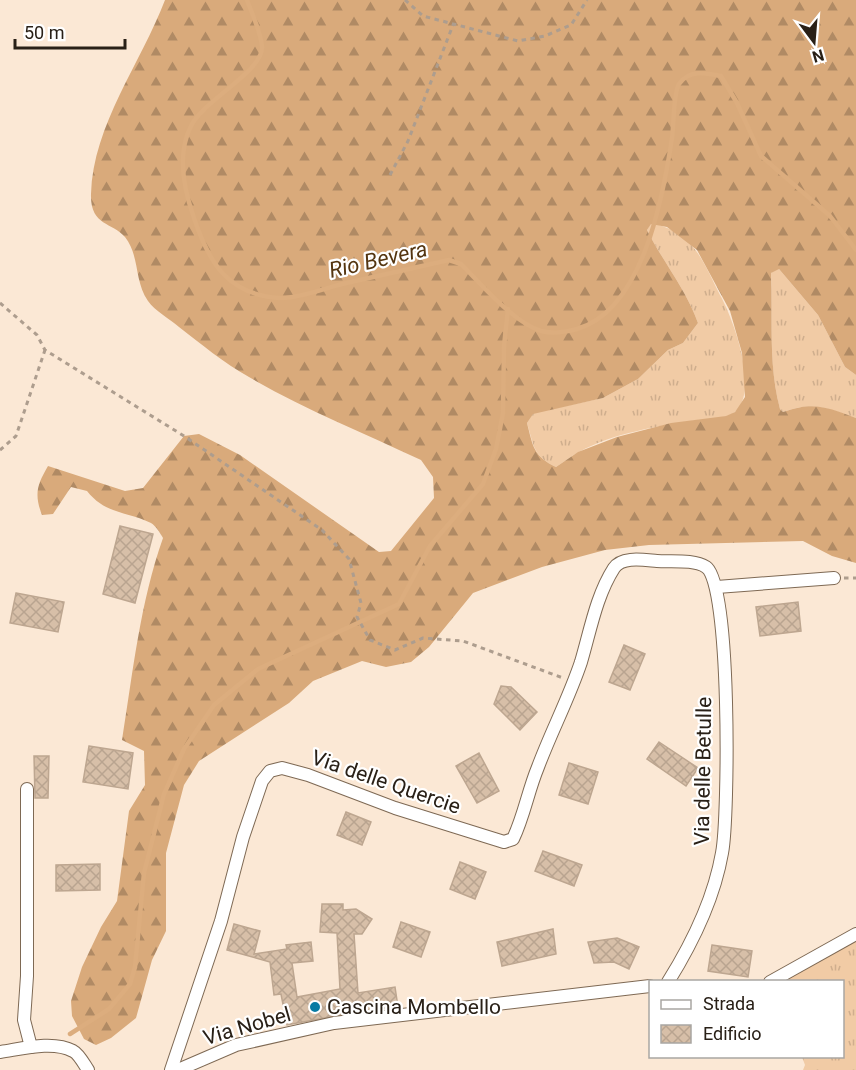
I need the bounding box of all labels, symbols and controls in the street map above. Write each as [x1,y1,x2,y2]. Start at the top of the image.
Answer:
scale bar [15,12,124,50]
north arrow [784,12,844,72]
text: 50 m [24,22,64,43]
text: N [810,45,826,67]
water label: Rio Bevera [326,236,430,283]
street label: Via delle Betulle [690,696,716,846]
street label: Via delle Quercie [308,745,464,819]
legend [649,980,844,1058]
text: Strada [703,993,755,1014]
place label: Cascina Mombello [327,995,501,1019]
marker: Cascina Mombello [308,1000,322,1014]
street label: Via Nobel [200,1002,294,1050]
text: Edificio [703,1023,762,1044]

